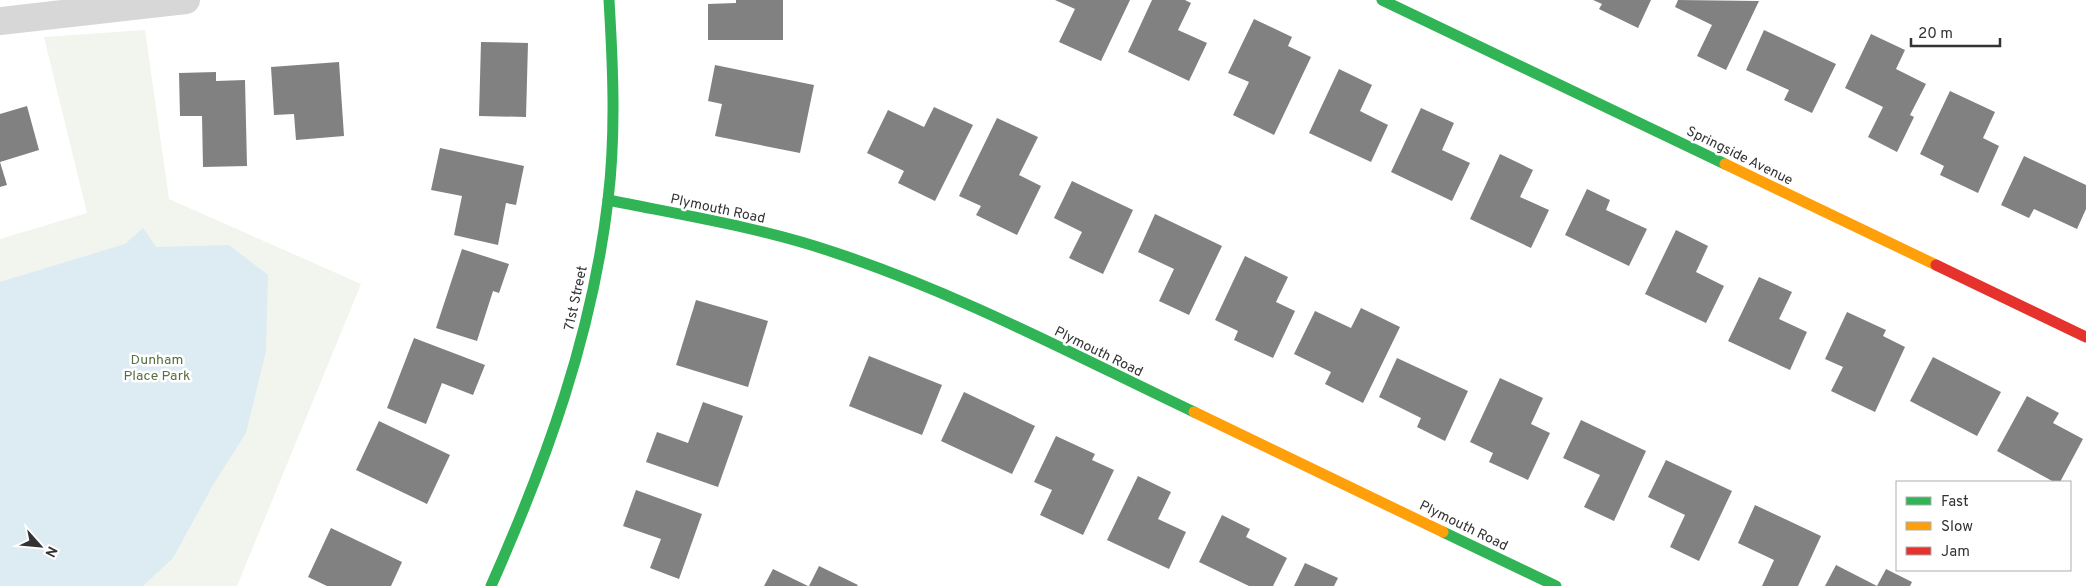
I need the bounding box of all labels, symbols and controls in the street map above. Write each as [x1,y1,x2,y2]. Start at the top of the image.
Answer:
scale bar [1911,15,2000,47]
text: 20 m [1918,25,1953,44]
street label: Springside Avenue [1683,123,1795,189]
street label: Plymouth Road [669,191,767,228]
street label: 71st Street [561,264,592,332]
street label: Plymouth Road [1051,324,1145,381]
park label: Dunham Place Park [124,352,190,385]
legend [1896,481,2071,571]
text: Fast [1941,493,1969,512]
street label: Plymouth Road [1416,498,1510,555]
text: Slow [1941,518,1973,537]
north arrow [15,521,65,571]
text: N [40,543,60,560]
text: Jam [1941,543,1970,562]

